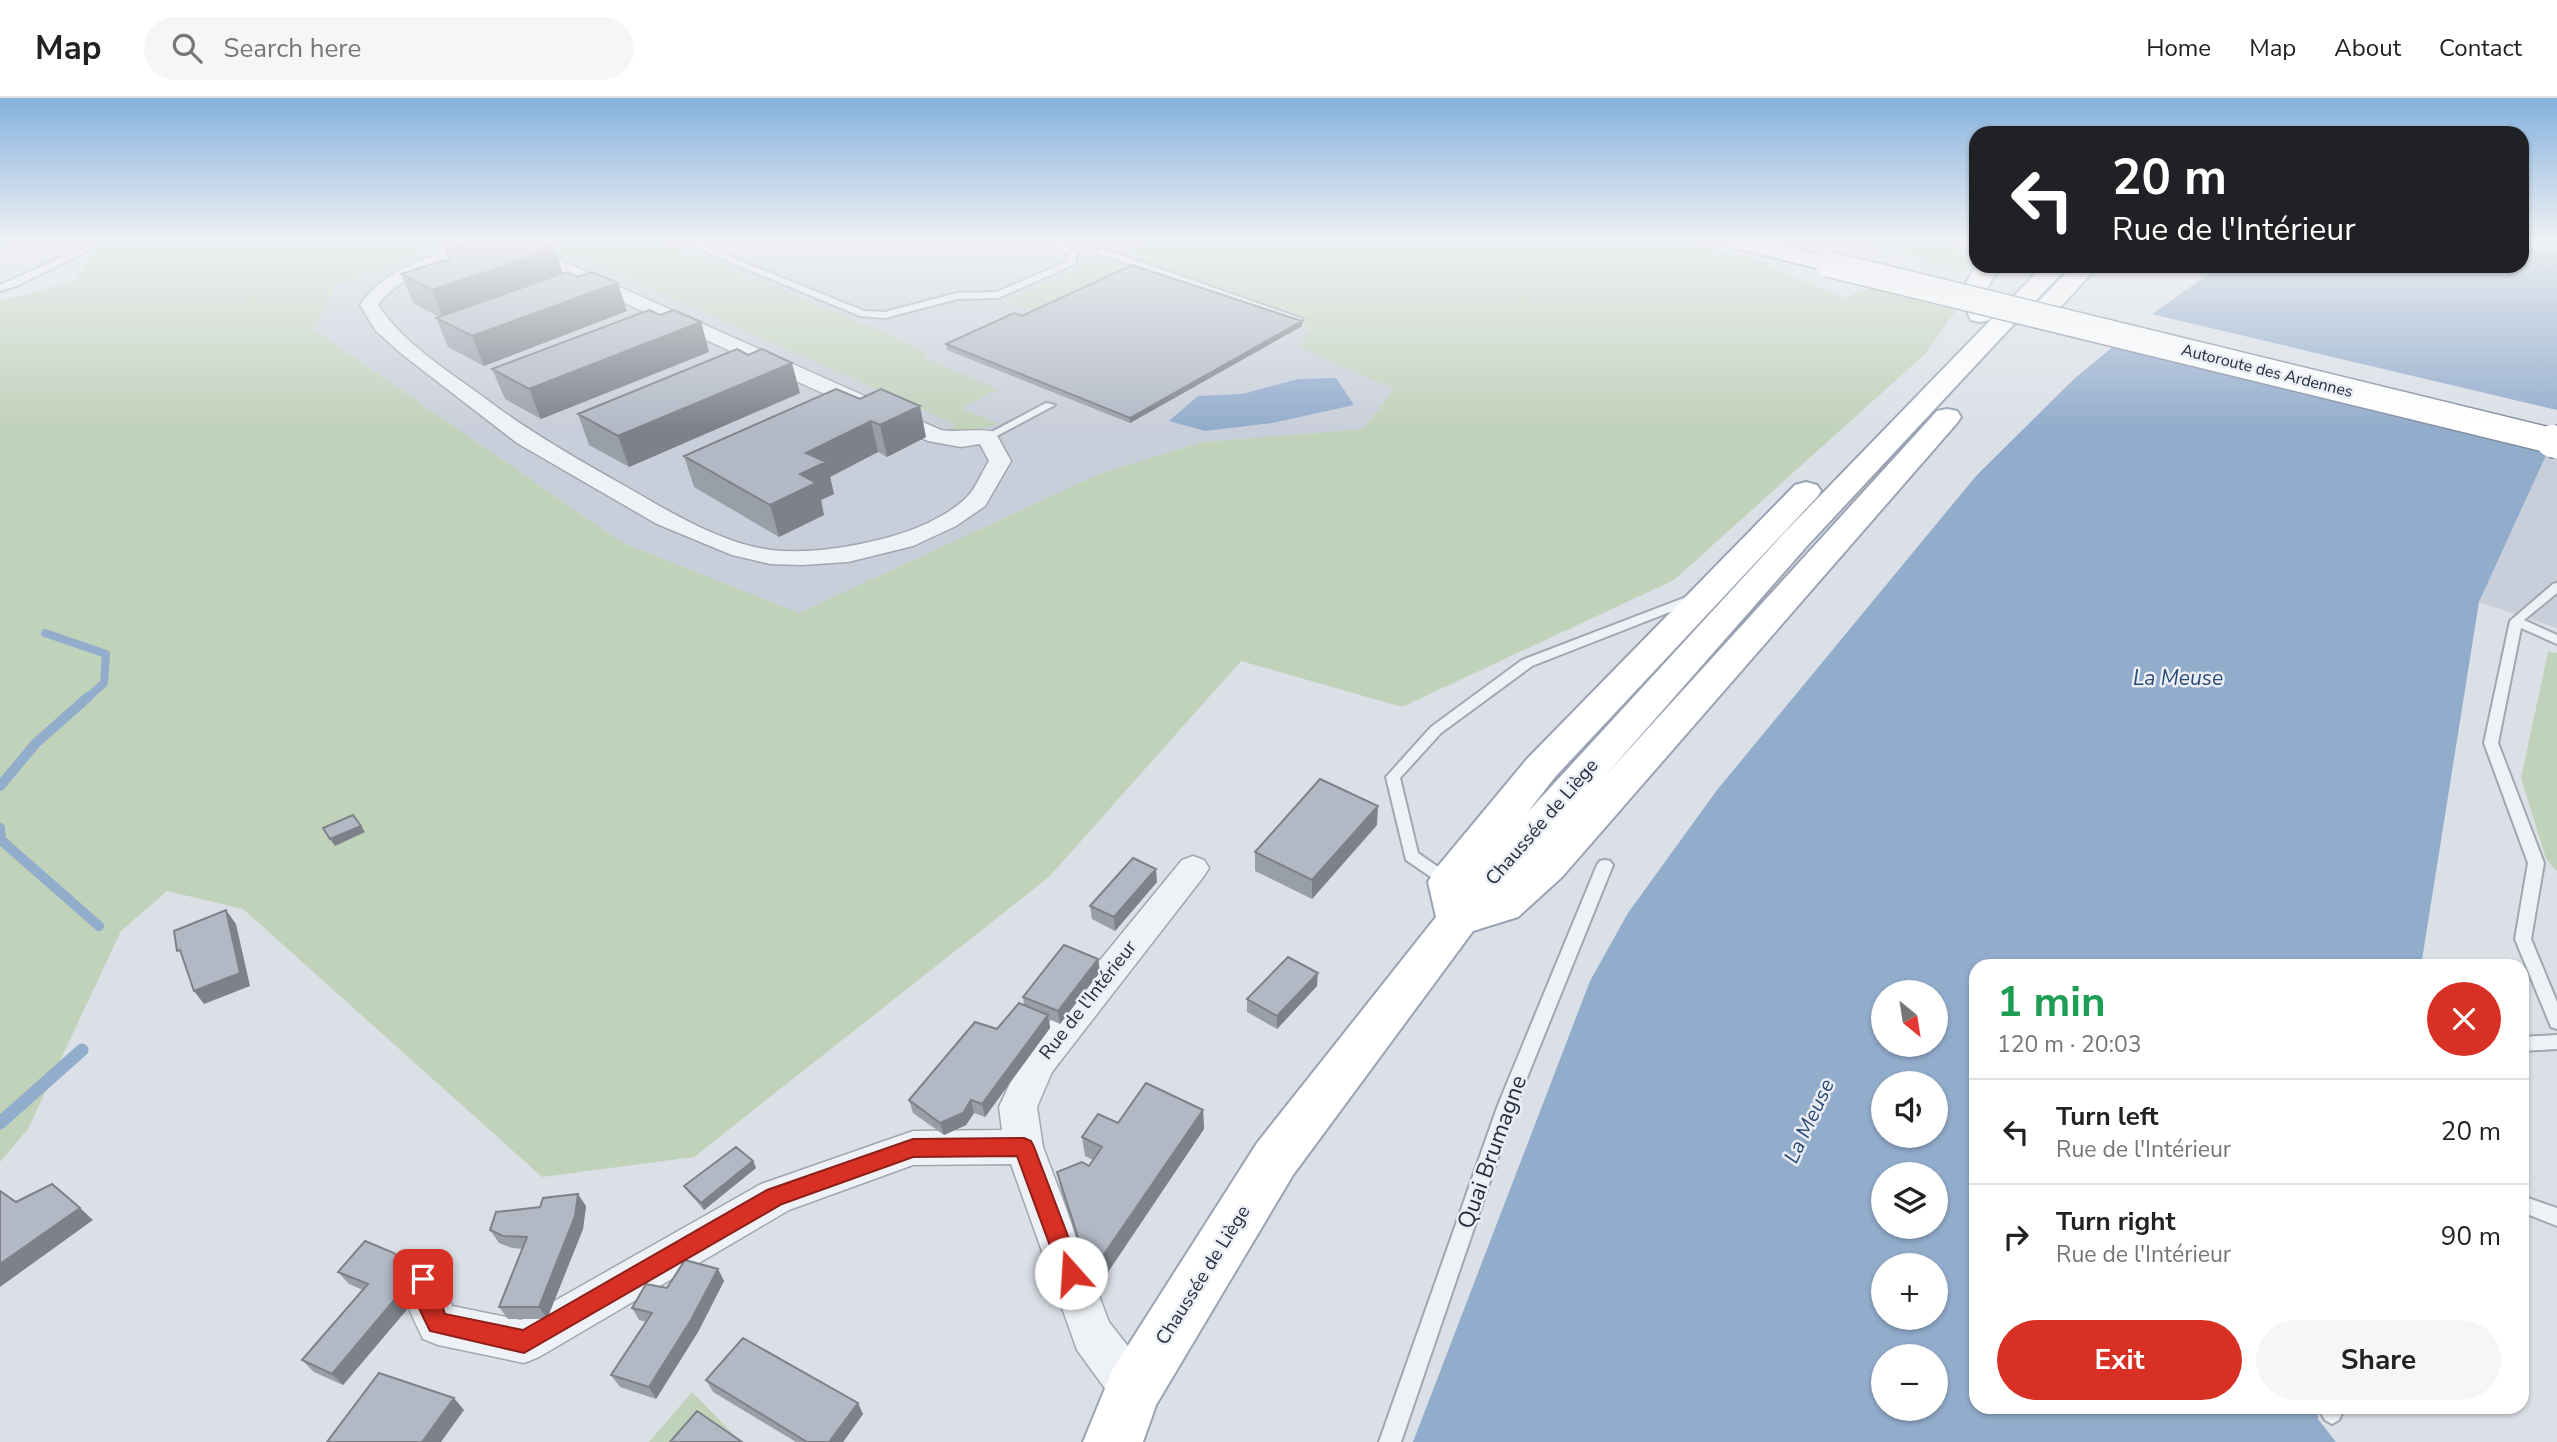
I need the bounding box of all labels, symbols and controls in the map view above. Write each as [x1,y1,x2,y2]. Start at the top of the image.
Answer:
search box [144,17,634,80]
text: Map [35,26,102,71]
icon: search [168,29,206,67]
text: Search here [224,31,361,66]
text: Home [2146,32,2211,64]
text: Map [2249,32,2296,64]
text: About [2334,32,2401,64]
text: Contact [2439,32,2522,64]
text: 20 m [2112,144,2227,211]
icon: left [1997,154,2088,245]
text: Rue de l'Intérieur [2112,208,2356,251]
street label: Autoroute des Ardennes [2179,339,2355,403]
water label: La Meuse [2133,664,2223,692]
street label: Chaussée de Liège [1480,753,1604,891]
street label: Rue de l'Intérieur [1033,935,1143,1065]
text: 1 min [1997,974,2106,1031]
north arrow [1871,980,1948,1057]
map controls [1871,980,1948,1421]
button: close [2427,982,2501,1056]
text: 120 m · 20:03 [1997,1029,2142,1060]
street label: Quai Brumagne [1450,1071,1534,1233]
button: sound [1871,1071,1948,1148]
water label: La Meuse [1777,1074,1841,1168]
text: Turn left [2056,1099,2159,1134]
icon: left [1997,1113,2035,1151]
text: 20 m [2441,1114,2501,1149]
text: Rue de l'Intérieur [2056,1134,2231,1165]
button: layers [1871,1162,1948,1239]
street label: Chaussée de Liège [1150,1200,1256,1350]
text: Turn right [2056,1204,2175,1239]
icon: right [1997,1218,2035,1256]
text: 90 m [2441,1219,2501,1254]
position arrow [1034,1236,1108,1310]
text: Rue de l'Intérieur [2056,1239,2231,1270]
pin [393,1249,453,1309]
button: + [1871,1253,1948,1330]
icon: arrive [404,1260,442,1298]
button: Exit [1997,1320,2242,1400]
button: Share [2256,1320,2501,1400]
button: − [1871,1344,1948,1421]

